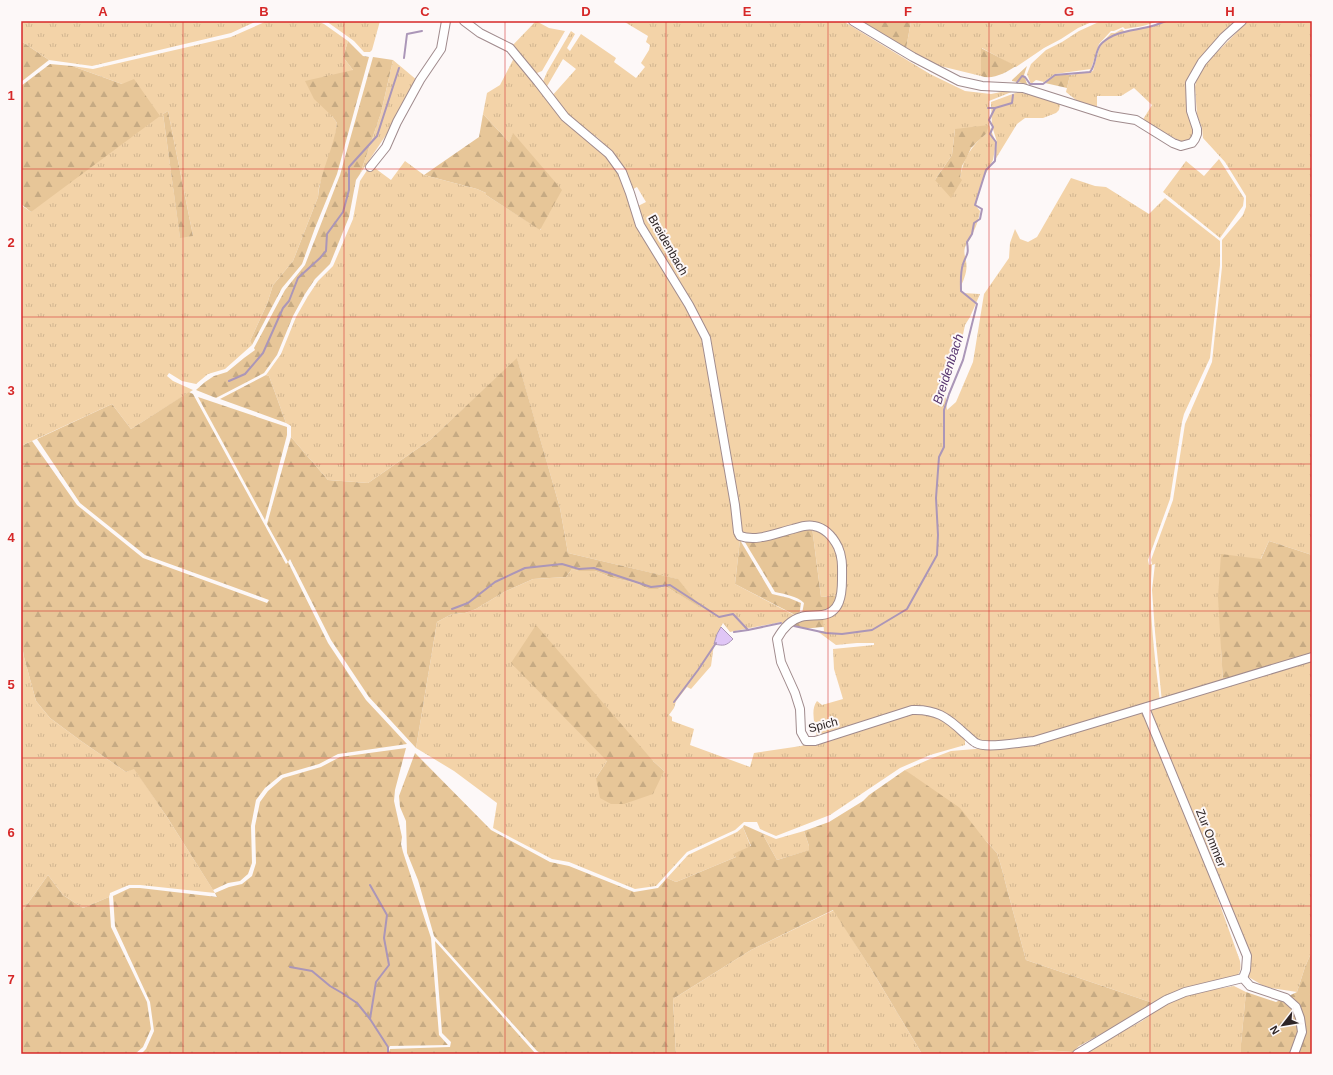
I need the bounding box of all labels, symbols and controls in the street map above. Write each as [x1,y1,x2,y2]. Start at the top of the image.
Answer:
text: A [98,4,108,19]
text: B [259,4,269,19]
text: C [420,4,430,19]
text: D [581,4,591,19]
text: E [743,4,752,19]
text: F [904,4,912,19]
text: G [1064,4,1074,19]
text: H [1225,4,1235,19]
text: 1 [7,88,15,103]
street label: Breidenbach [645,212,691,278]
text: 2 [7,235,15,250]
water label: Breidenbach [930,332,966,406]
text: 3 [7,383,15,398]
text: 4 [7,530,15,545]
text: 5 [7,677,15,692]
street label: Spich [807,715,839,735]
street label: Zur Ommer [1193,807,1229,869]
text: 6 [7,825,15,840]
text: 7 [7,972,15,987]
north arrow [1263,1005,1303,1045]
text: N [1267,1024,1282,1037]

